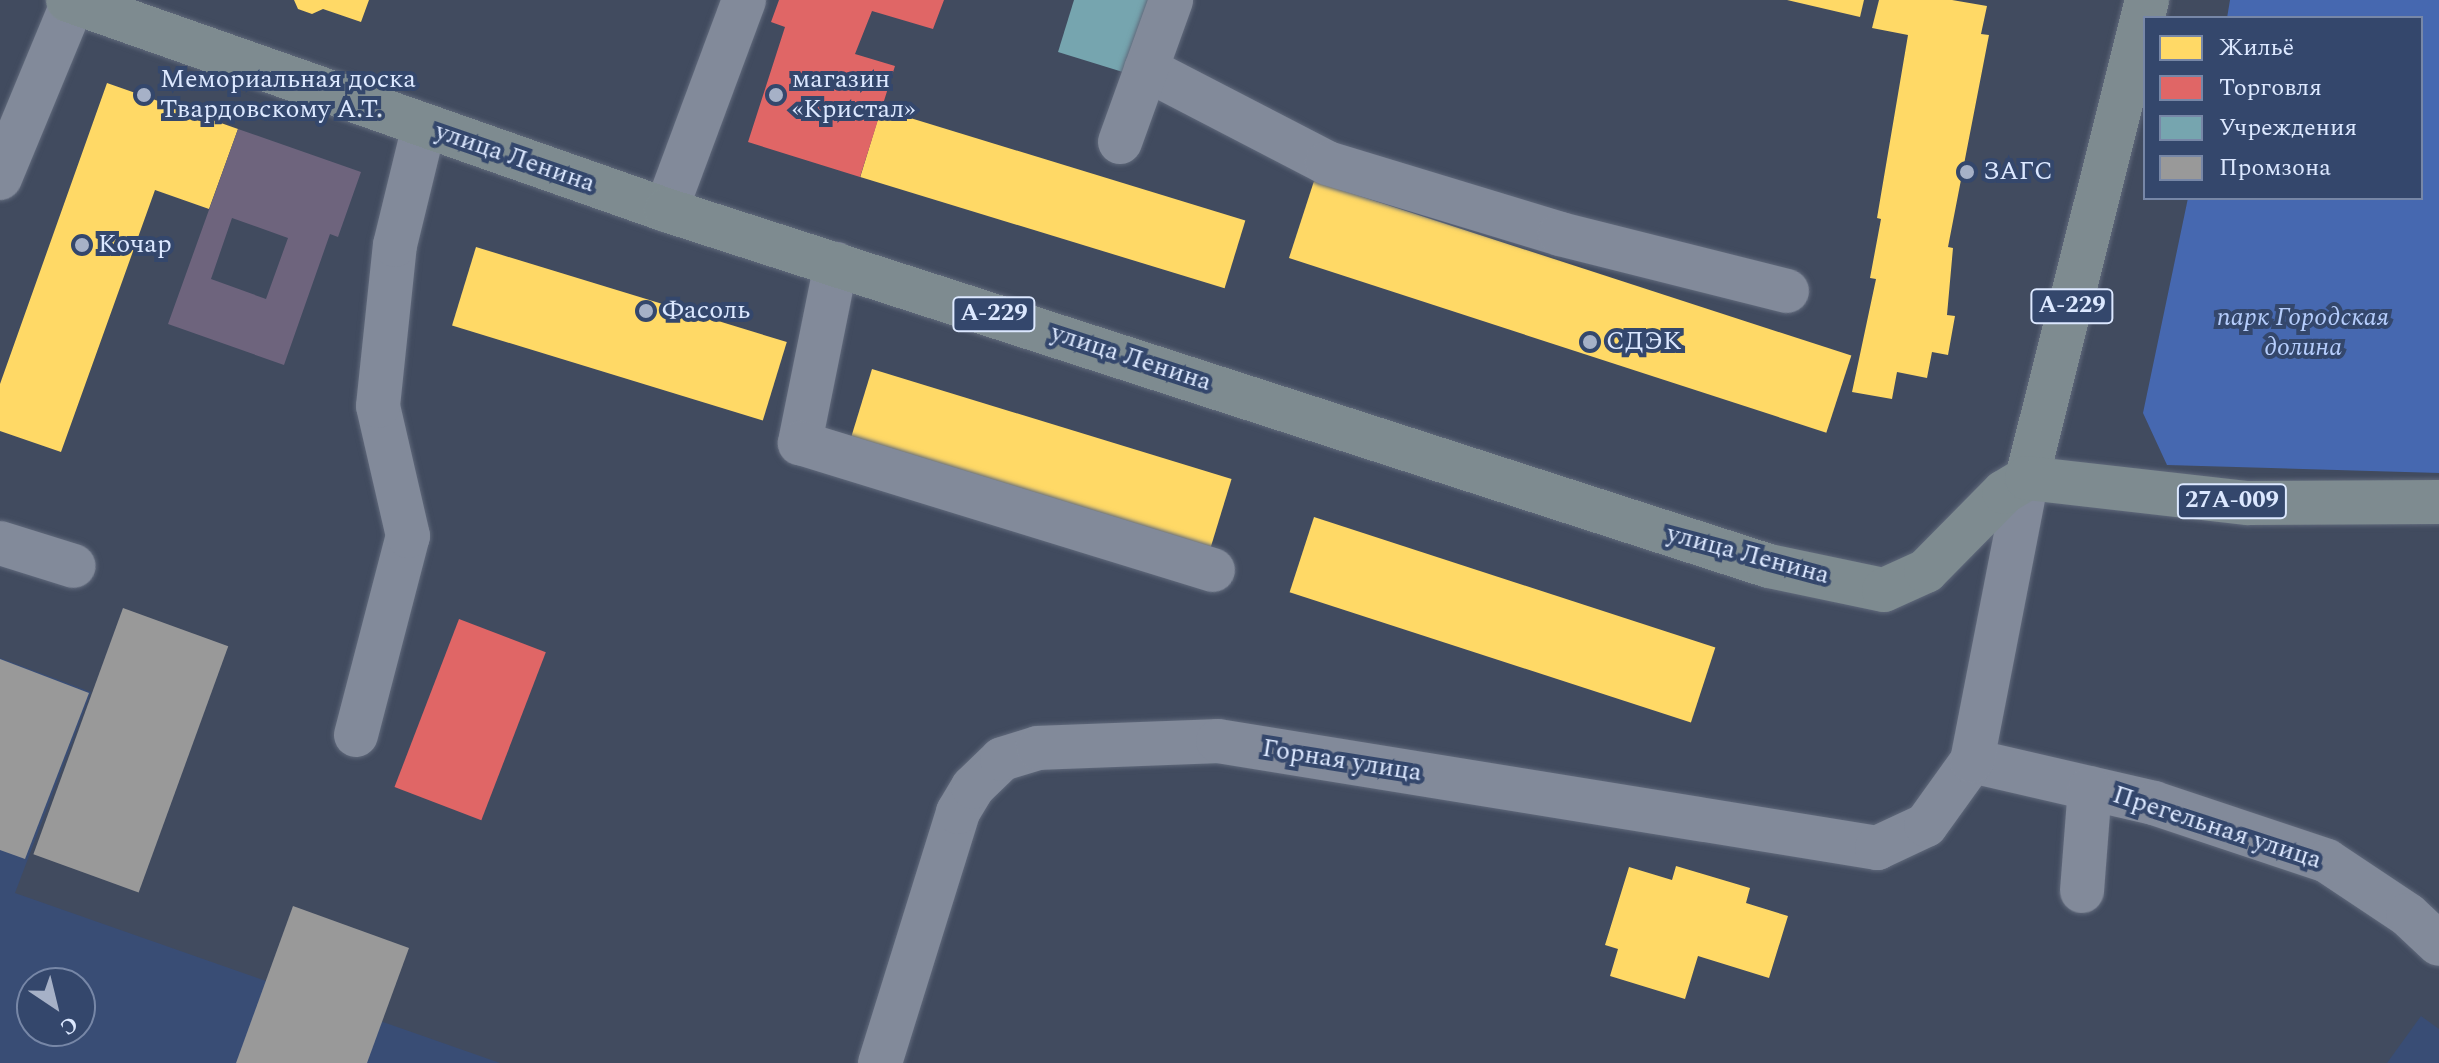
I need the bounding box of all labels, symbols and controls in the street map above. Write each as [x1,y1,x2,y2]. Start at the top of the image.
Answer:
legend [2143,16,2423,200]
text: Жильё [2219,30,2294,66]
place label: Мемориальная доска Твардовскому А.Т. [160,64,416,126]
place label: магазин «Кристал» [792,64,915,126]
text: Торговля [2219,70,2322,106]
marker: Мемориальная доска Твардовскому А.Т. [135,86,153,104]
marker: магазин «Кристал» [767,86,785,104]
text: Учреждения [2219,110,2357,146]
street label: улица Ленина [431,116,599,200]
text: Промзона [2219,150,2331,186]
place label: ЗАГС [1983,156,2053,188]
marker: ЗАГС [1958,163,1976,181]
place label: Кочар [98,229,172,261]
marker: Кочар [73,236,91,254]
road number: А-229 [2030,286,2114,326]
road number: А-229 [952,294,1036,334]
place label: Фасоль [662,295,750,327]
marker: Фасоль [637,302,655,320]
park label: парк Городская долина [2217,302,2389,364]
street label: улица Ленина [1047,317,1215,399]
place label: СДЭК [1606,326,1682,358]
marker: СДЭК [1581,333,1599,351]
road number: 27А-009 [2176,481,2288,521]
street label: улица Ленина [1663,518,1833,592]
street label: Горная улица [1260,733,1424,789]
street label: Прегельная улица [2109,780,2325,876]
north arrow [16,967,96,1047]
text: С [53,1007,85,1043]

